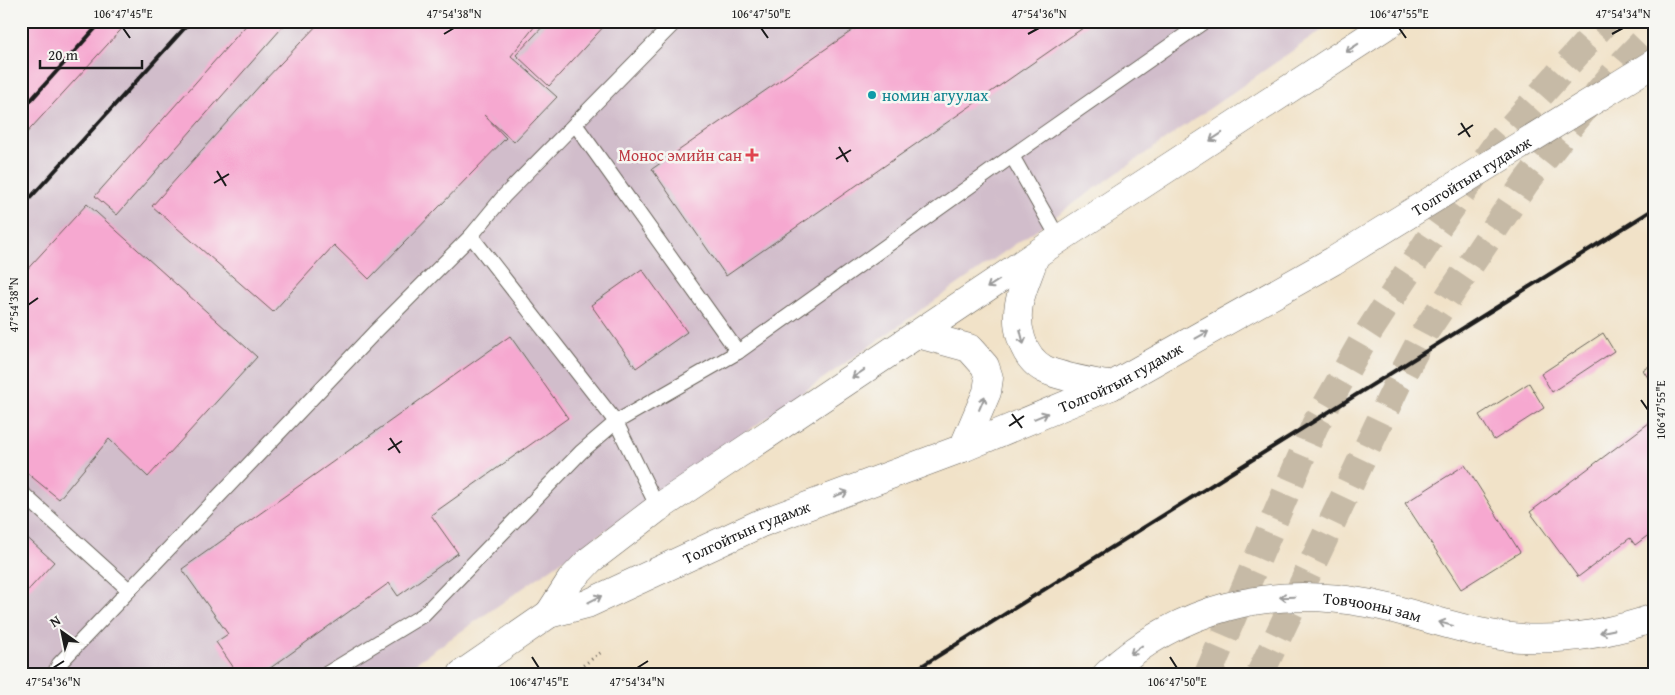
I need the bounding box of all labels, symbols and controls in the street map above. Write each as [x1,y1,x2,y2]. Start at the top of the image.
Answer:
text: 106°47'45"E [93,5,153,22]
text: 47°54'38"N [426,5,482,22]
text: 106°47'50"E [731,5,791,22]
text: 47°54'36"N [1011,5,1067,22]
text: 106°47'55"E [1369,5,1429,22]
text: 47°54'34"N [1595,5,1651,22]
scale bar [40,38,142,70]
one-way arrow [1346,43,1360,53]
text: 20 m [48,44,79,65]
place label: номин агуулах [882,83,989,107]
marker: номин агуулах [866,89,878,101]
street label: Толгойтын гудамж [1407,130,1536,222]
one-way arrow [1210,132,1224,142]
place label: Монос эмийн сан [618,143,742,167]
marker: Монос эмийн сан [746,149,758,161]
text: 47°54'38"N [5,277,22,333]
one-way arrow [986,279,1000,289]
one-way arrow [1018,329,1027,345]
one-way arrow [1194,330,1208,340]
street label: Толгойтын гудамж [1055,336,1187,419]
one-way arrow [851,369,865,379]
text: 106°47'55"E [1652,380,1669,440]
one-way arrow [978,396,988,411]
one-way arrow [1033,410,1048,420]
one-way arrow [832,489,848,498]
street label: Толгойтын гудамж [679,494,814,570]
street label: Товчооны зам [1322,586,1424,628]
one-way arrow [1279,592,1296,602]
one-way arrow [587,594,602,604]
north arrow [38,608,88,658]
text: N [46,610,65,632]
one-way arrow [1439,619,1455,629]
one-way arrow [1599,627,1615,637]
one-way arrow [1129,645,1143,655]
text: 47°54'36"N [25,673,81,690]
text: 106°47'45"E [509,673,569,690]
text: 47°54'34"N [609,673,665,690]
text: 106°47'50"E [1147,673,1207,690]

